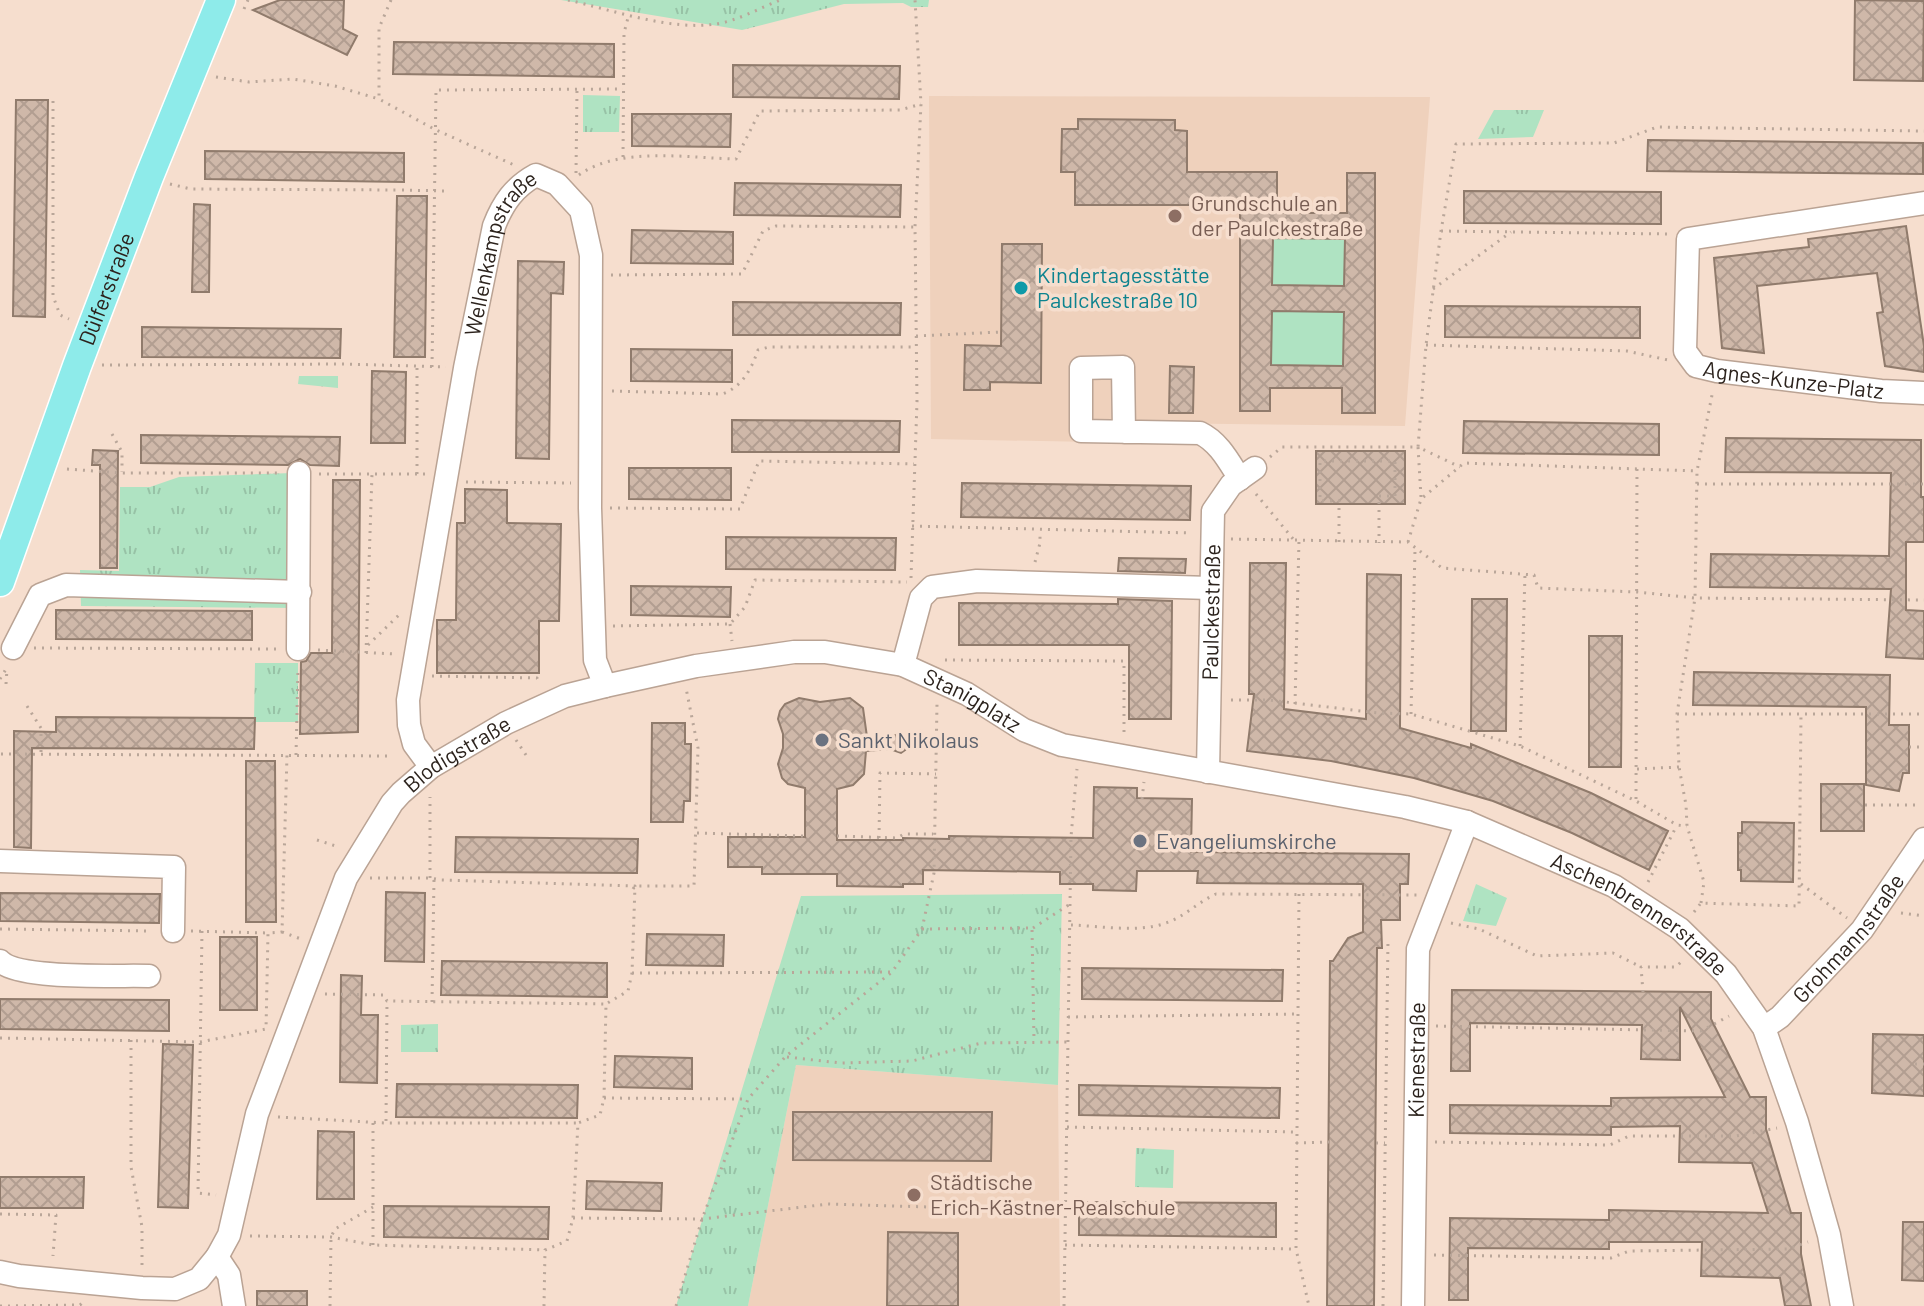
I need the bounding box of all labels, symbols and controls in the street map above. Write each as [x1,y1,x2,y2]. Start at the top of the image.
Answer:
street label: Wellenkampstraße [458,164,541,338]
place label: Grundschule an der Paulckestraße [1191,189,1364,240]
marker: Grundschule an der Paulckestraße [1166,207,1184,225]
street label: Dülferstraße [72,228,139,348]
place label: Kindertagesstätte Paulckestraße 10 [1037,261,1210,312]
marker: Kindertagesstätte Paulckestraße 10 [1012,279,1030,297]
street label: Agnes-Kunze-Platz [1701,354,1885,403]
street label: Paulckestraße [1196,544,1224,680]
street label: Stanigplatz [920,662,1026,737]
street label: Blodigstraße [398,709,515,797]
place label: Sankt Nikolaus [838,726,979,752]
marker: Sankt Nikolaus [813,731,831,749]
place label: Evangeliumskirche [1156,827,1337,853]
marker: Evangeliumskirche [1131,832,1149,850]
street label: Aschenbrennerstraße [1548,846,1734,980]
street label: Grohmannstraße [1787,868,1909,1007]
street label: Kienestraße [1402,1002,1429,1118]
place label: Städtische Erich-Kästner-Realschule [930,1168,1176,1219]
marker: Städtische Erich-Kästner-Realschule [905,1186,923,1204]

